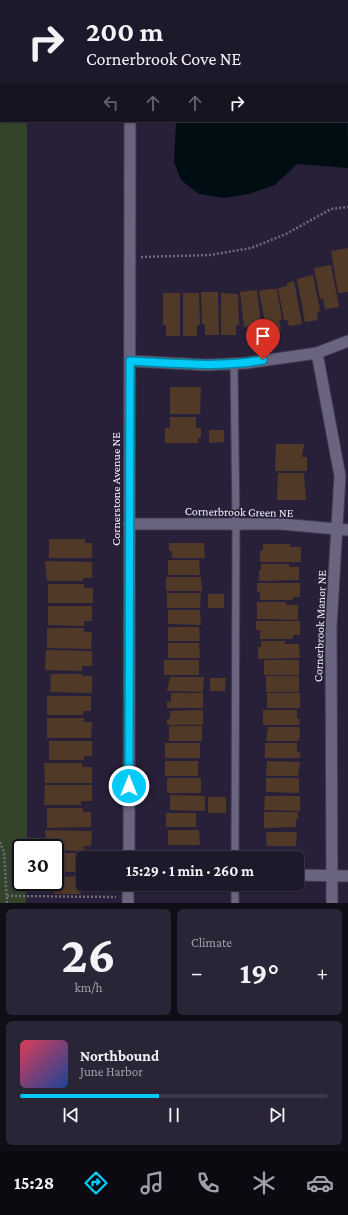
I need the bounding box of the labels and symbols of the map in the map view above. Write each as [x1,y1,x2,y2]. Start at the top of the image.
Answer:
pin [246,319,280,360]
street label: Cornerstone Avenue NE [109,432,123,546]
street label: Cornerbrook Green NE [185,504,294,520]
street label: Cornerbrook Manor NE [311,569,329,682]
position arrow [108,765,150,807]
speed limit sign: 30 [12,839,64,891]

